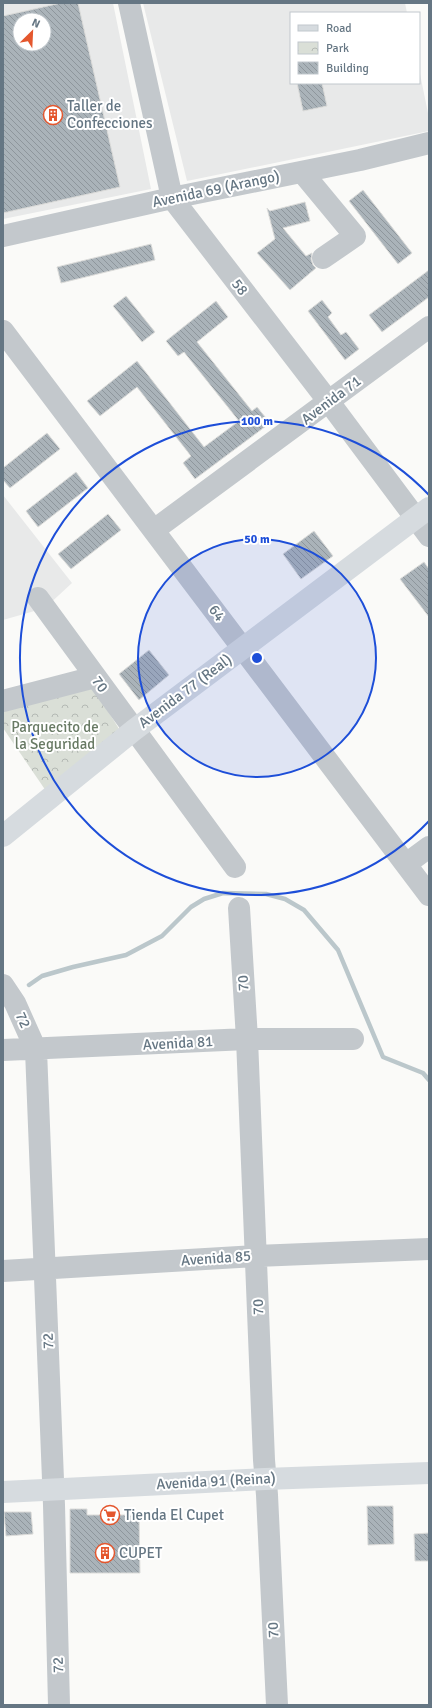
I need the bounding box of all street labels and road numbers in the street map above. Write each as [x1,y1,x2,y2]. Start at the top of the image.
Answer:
street label: Avenida 69 (Arango) [151,167,281,211]
street label: 58 [228,275,252,299]
street label: Avenida 71 [297,372,365,428]
street label: 64 [205,601,229,625]
street label: Avenida 77 (Real) [135,650,235,732]
street label: 70 [88,672,112,696]
street label: 70 [233,974,253,992]
street label: 72 [11,1009,35,1031]
street label: Avenida 81 [142,1032,214,1054]
street label: Avenida 85 [180,1247,252,1269]
street label: 70 [249,1299,267,1315]
street label: 72 [39,1333,57,1349]
street label: Avenida 91 (Reina) [156,1469,276,1493]
street label: 70 [264,1621,282,1639]
street label: 72 [49,1657,67,1673]

